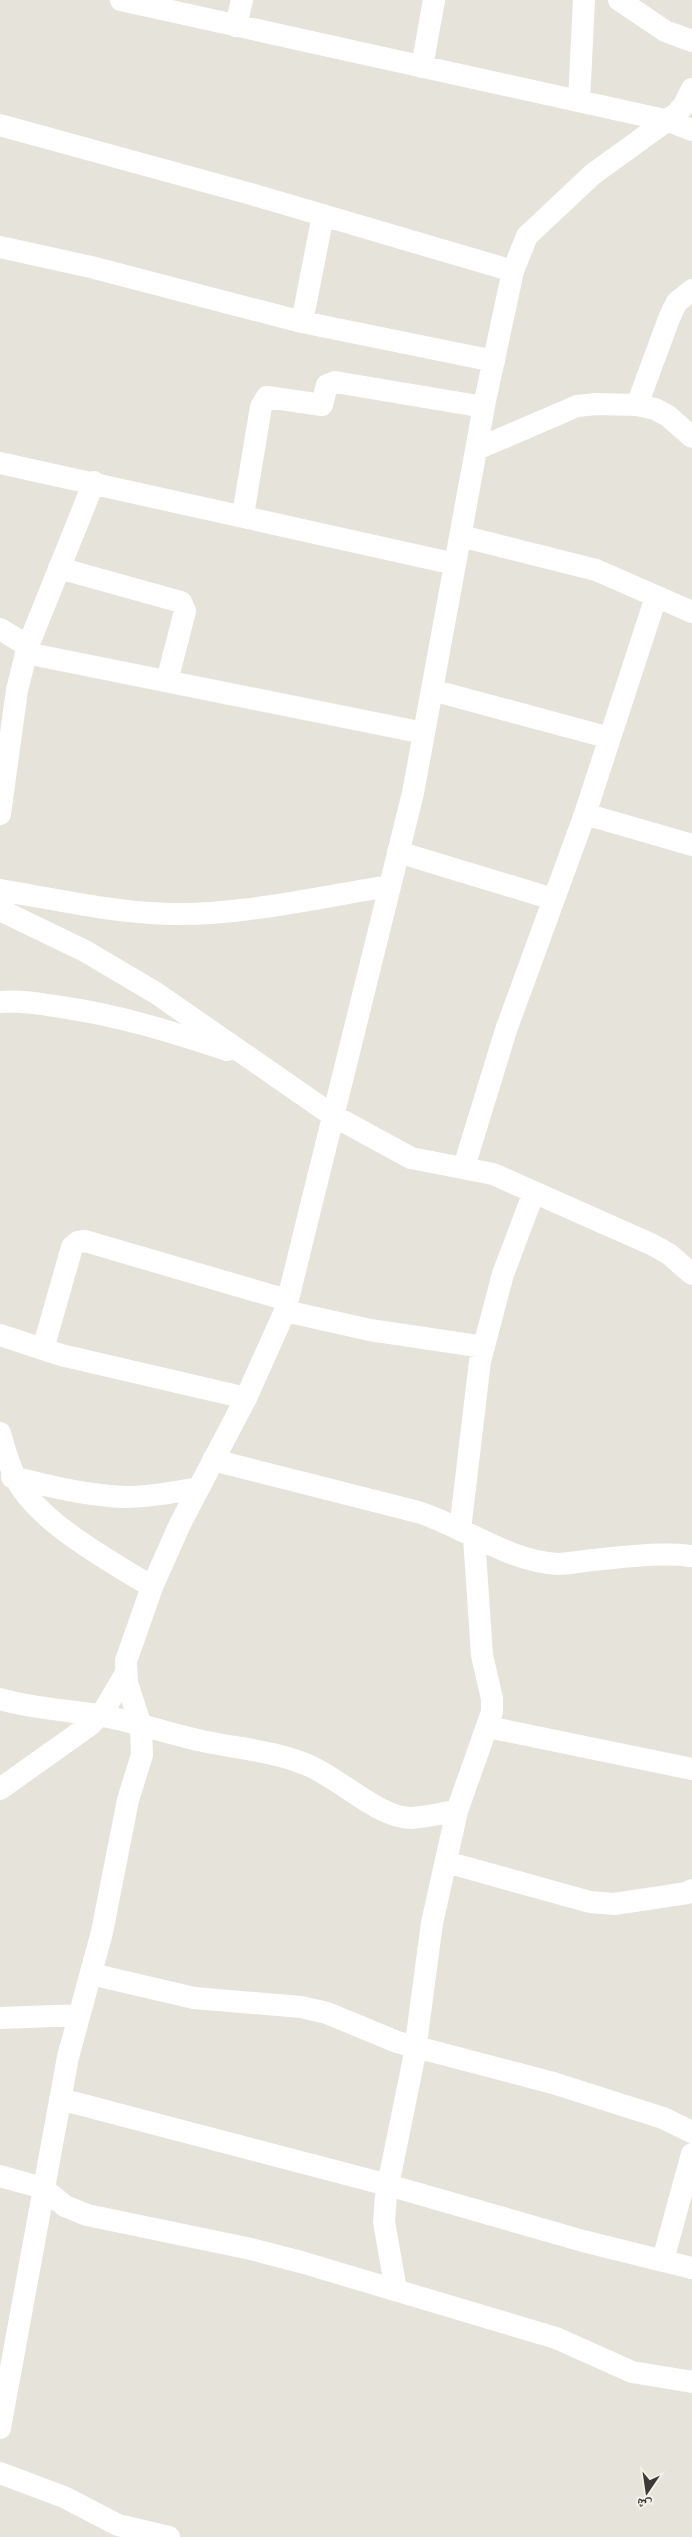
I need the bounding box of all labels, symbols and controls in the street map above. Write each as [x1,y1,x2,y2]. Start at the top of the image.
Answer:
north arrow [622,2467,672,2517]
text: ش [635,2494,653,2514]

